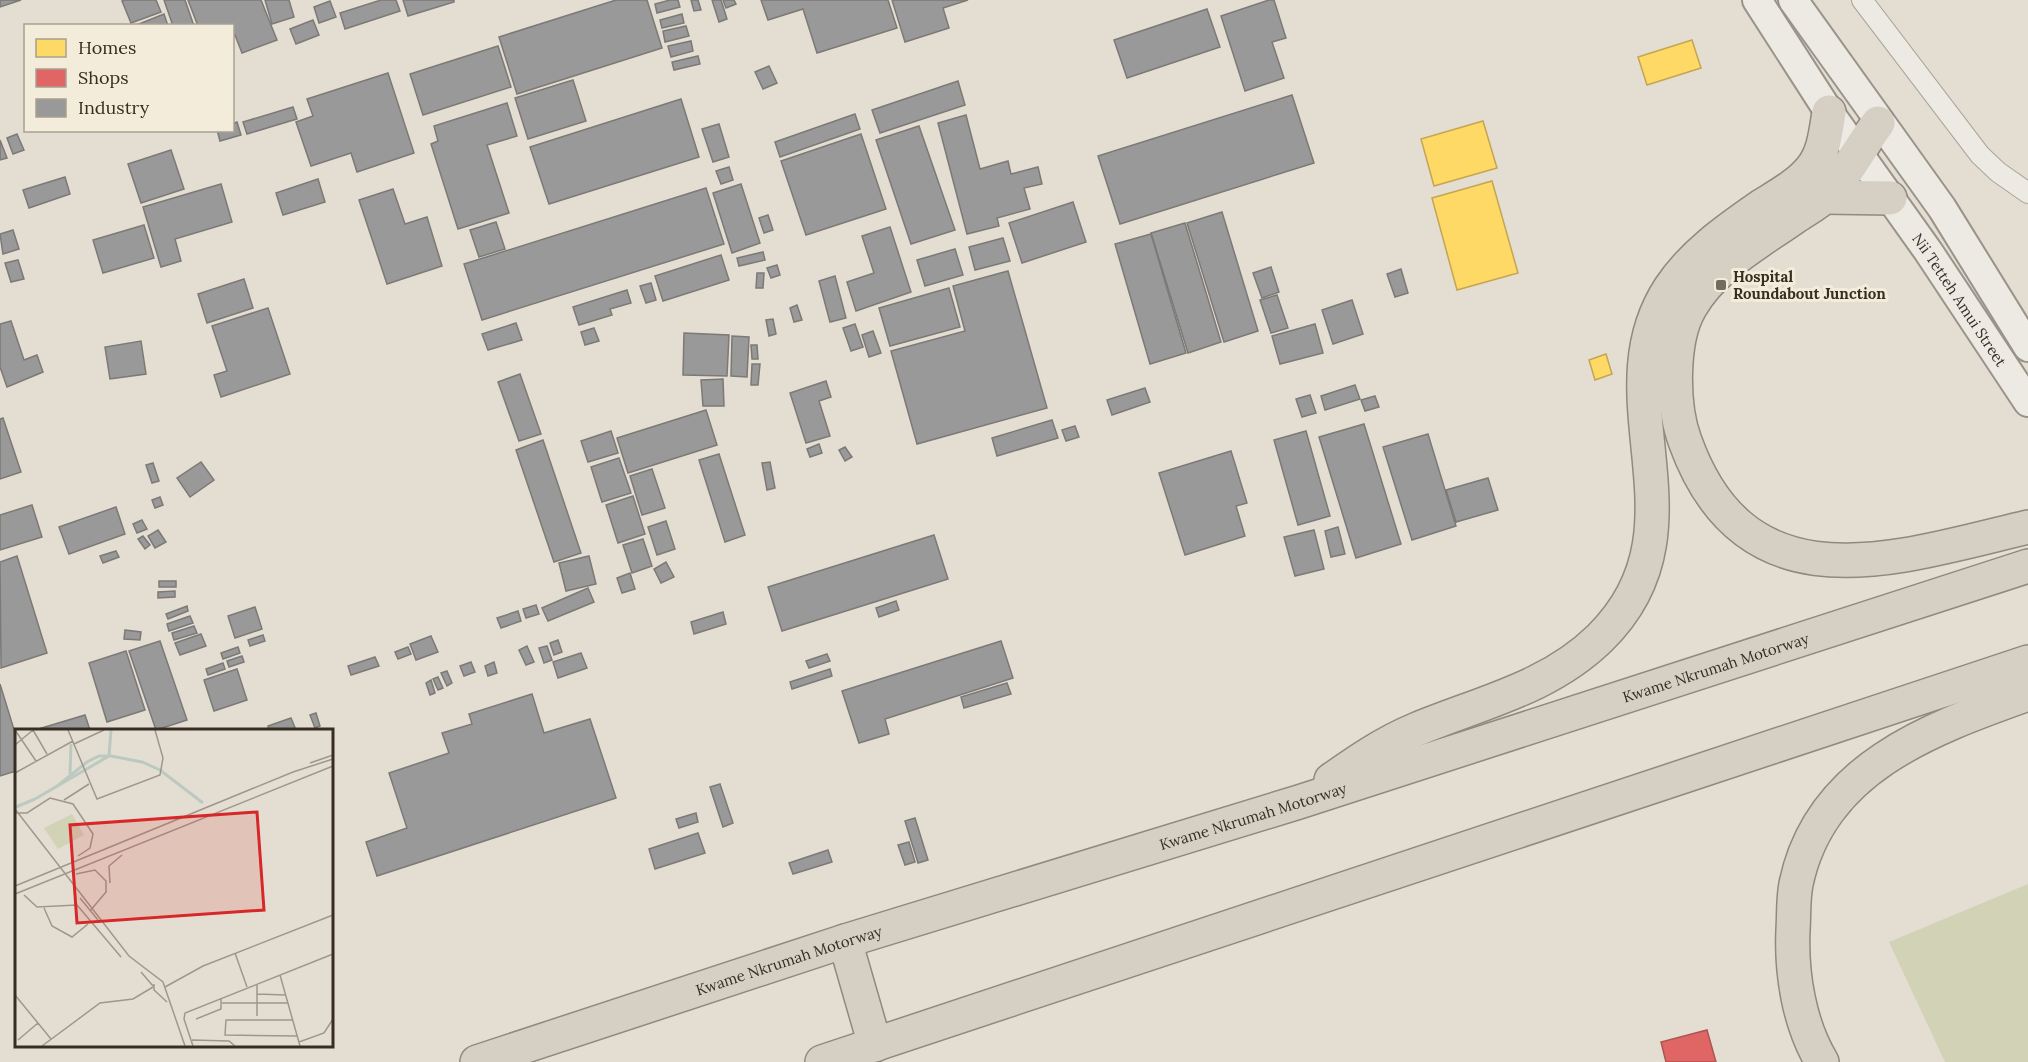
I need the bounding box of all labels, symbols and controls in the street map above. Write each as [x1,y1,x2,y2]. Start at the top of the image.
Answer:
legend [24,24,234,132]
text: Homes [78,36,136,59]
text: Shops [78,66,129,89]
text: Industry [78,96,150,119]
street label: Nii Tetteh Amui Street [1909,229,2011,370]
place label: Hospital Roundabout Junction [1733,267,1886,303]
marker: Hospital Roundabout Junction [1714,278,1728,292]
street label: Kwame Nkrumah Motorway [1620,628,1811,706]
inset map [15,729,333,1047]
street label: Kwame Nkrumah Motorway [1157,778,1349,854]
street label: Kwame Nkrumah Motorway [693,921,884,999]

